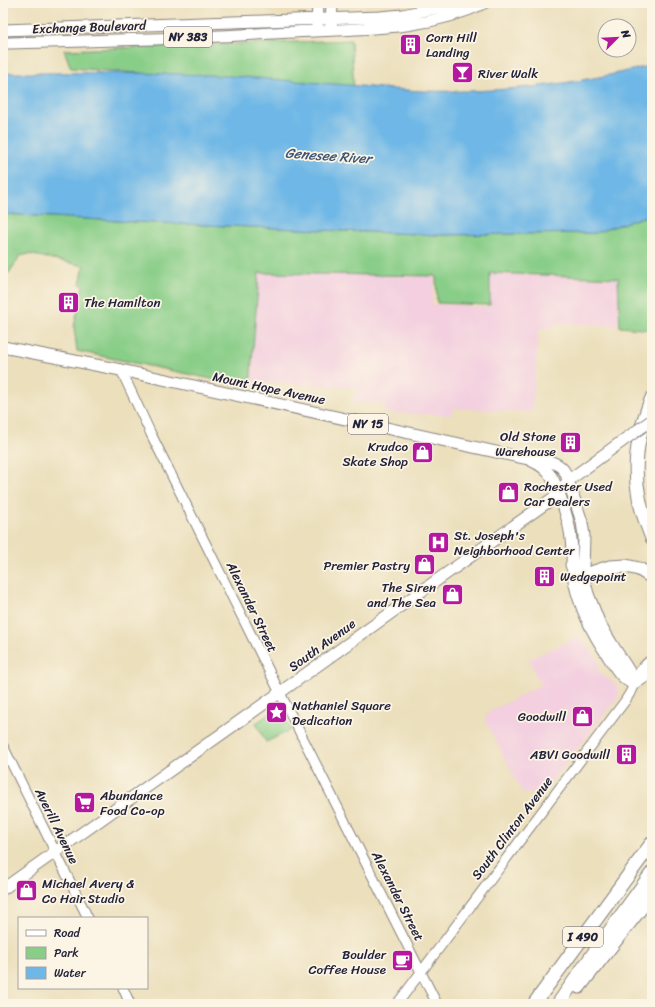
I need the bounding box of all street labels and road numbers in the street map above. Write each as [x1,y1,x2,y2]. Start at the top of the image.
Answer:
street label: Exchange Boulevard [32,13,148,40]
road number: NY 383 [164,27,212,47]
street label: Mount Hope Avenue [210,365,328,411]
road number: NY 15 [348,414,388,434]
street label: Alexander Street [220,557,284,657]
street label: South Avenue [283,612,361,678]
street label: South Clinton Avenue [465,771,559,885]
street label: Averill Avenue [28,783,86,868]
street label: Alexander Street [365,846,431,945]
road number: I 490 [563,927,603,947]

